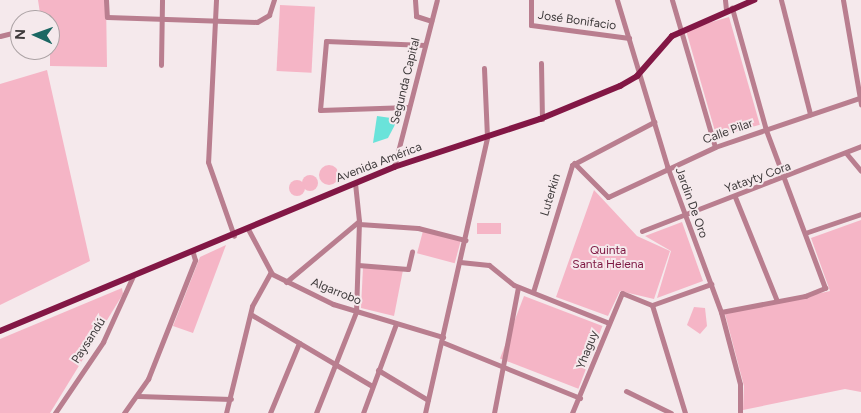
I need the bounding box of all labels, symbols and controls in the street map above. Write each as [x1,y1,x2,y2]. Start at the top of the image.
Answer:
street label: José Bonifacio [537,8,617,34]
north arrow [10,10,60,60]
text: N [12,29,29,40]
street label: Segunda Capital [388,36,424,126]
street label: Calle Pilar [701,116,755,148]
street label: Avenida América [334,140,424,186]
street label: Yatayty Cora [723,159,793,197]
street label: Jardin De Oro [672,166,710,240]
street label: Luterkin [538,172,564,218]
park label: Quinta Santa Helena [572,244,644,272]
street label: Algarrobo [309,275,363,309]
street label: Paysandú [69,316,109,366]
street label: Yhaguy [574,329,602,371]

